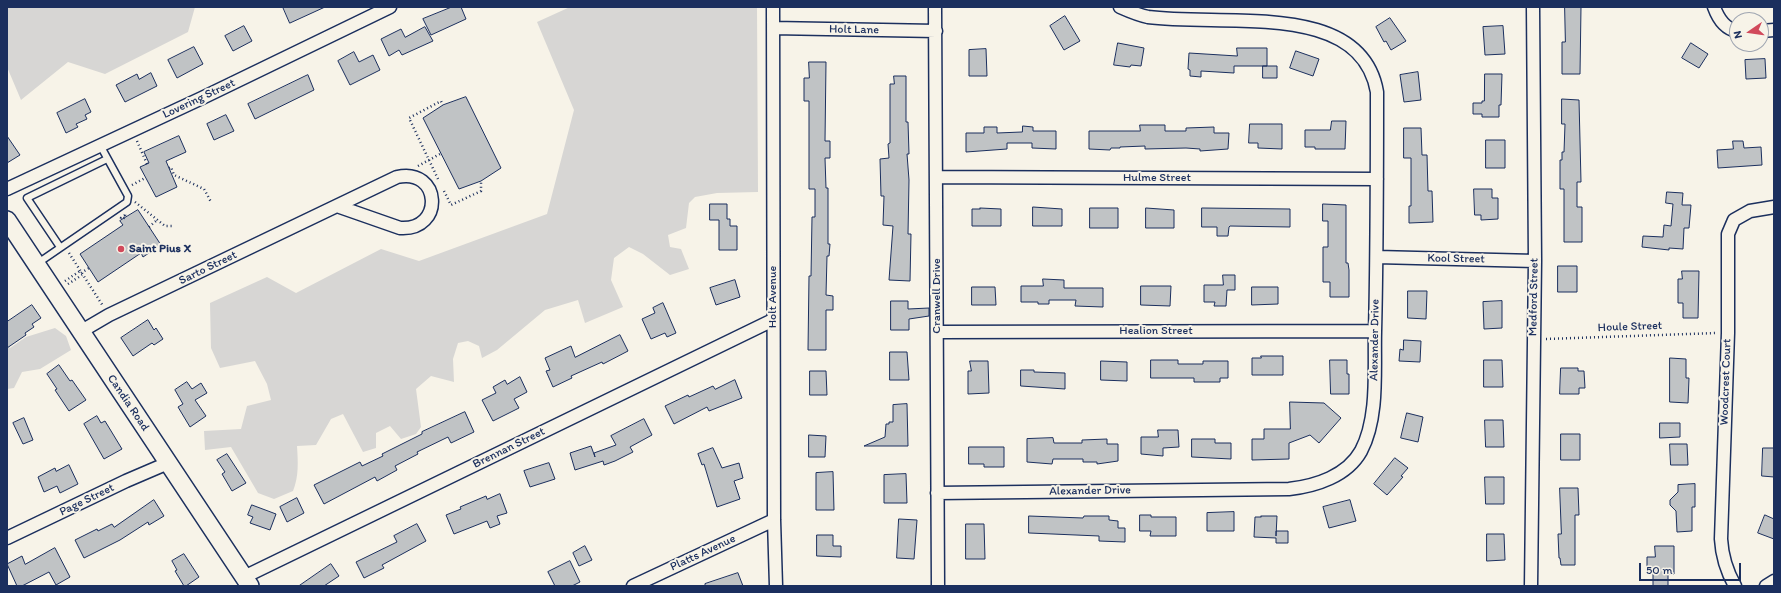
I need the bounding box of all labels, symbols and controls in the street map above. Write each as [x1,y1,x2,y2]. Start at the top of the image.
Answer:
north arrow [1729,12,1769,52]
street label: Holt Lane [829,22,879,38]
text: N [1731,30,1745,40]
street label: Lovering Street [160,76,238,122]
street label: Hulme Street [1123,171,1191,185]
place label: Saint Pius X [129,242,191,256]
marker: Saint Pius X [116,244,126,254]
street label: Sarto Street [177,248,239,288]
street label: Kool Street [1427,251,1485,267]
street label: Cranwell Drive [930,258,944,334]
street label: Medford Street [1526,258,1542,336]
street label: Holt Avenue [766,266,780,328]
street label: Alexander Drive [1367,299,1383,381]
street label: Houle Street [1597,319,1663,335]
street label: Healion Street [1119,324,1193,338]
street label: Woodcrest Court [1717,338,1735,426]
street label: Candia Road [104,372,152,434]
street label: Brennan Street [471,424,547,472]
street label: Page Street [57,481,117,519]
street label: Alexander Drive [1049,483,1131,499]
street label: Platts Avenue [668,532,738,574]
scale bar [1641,555,1743,581]
text: 50 m [1646,563,1672,577]

